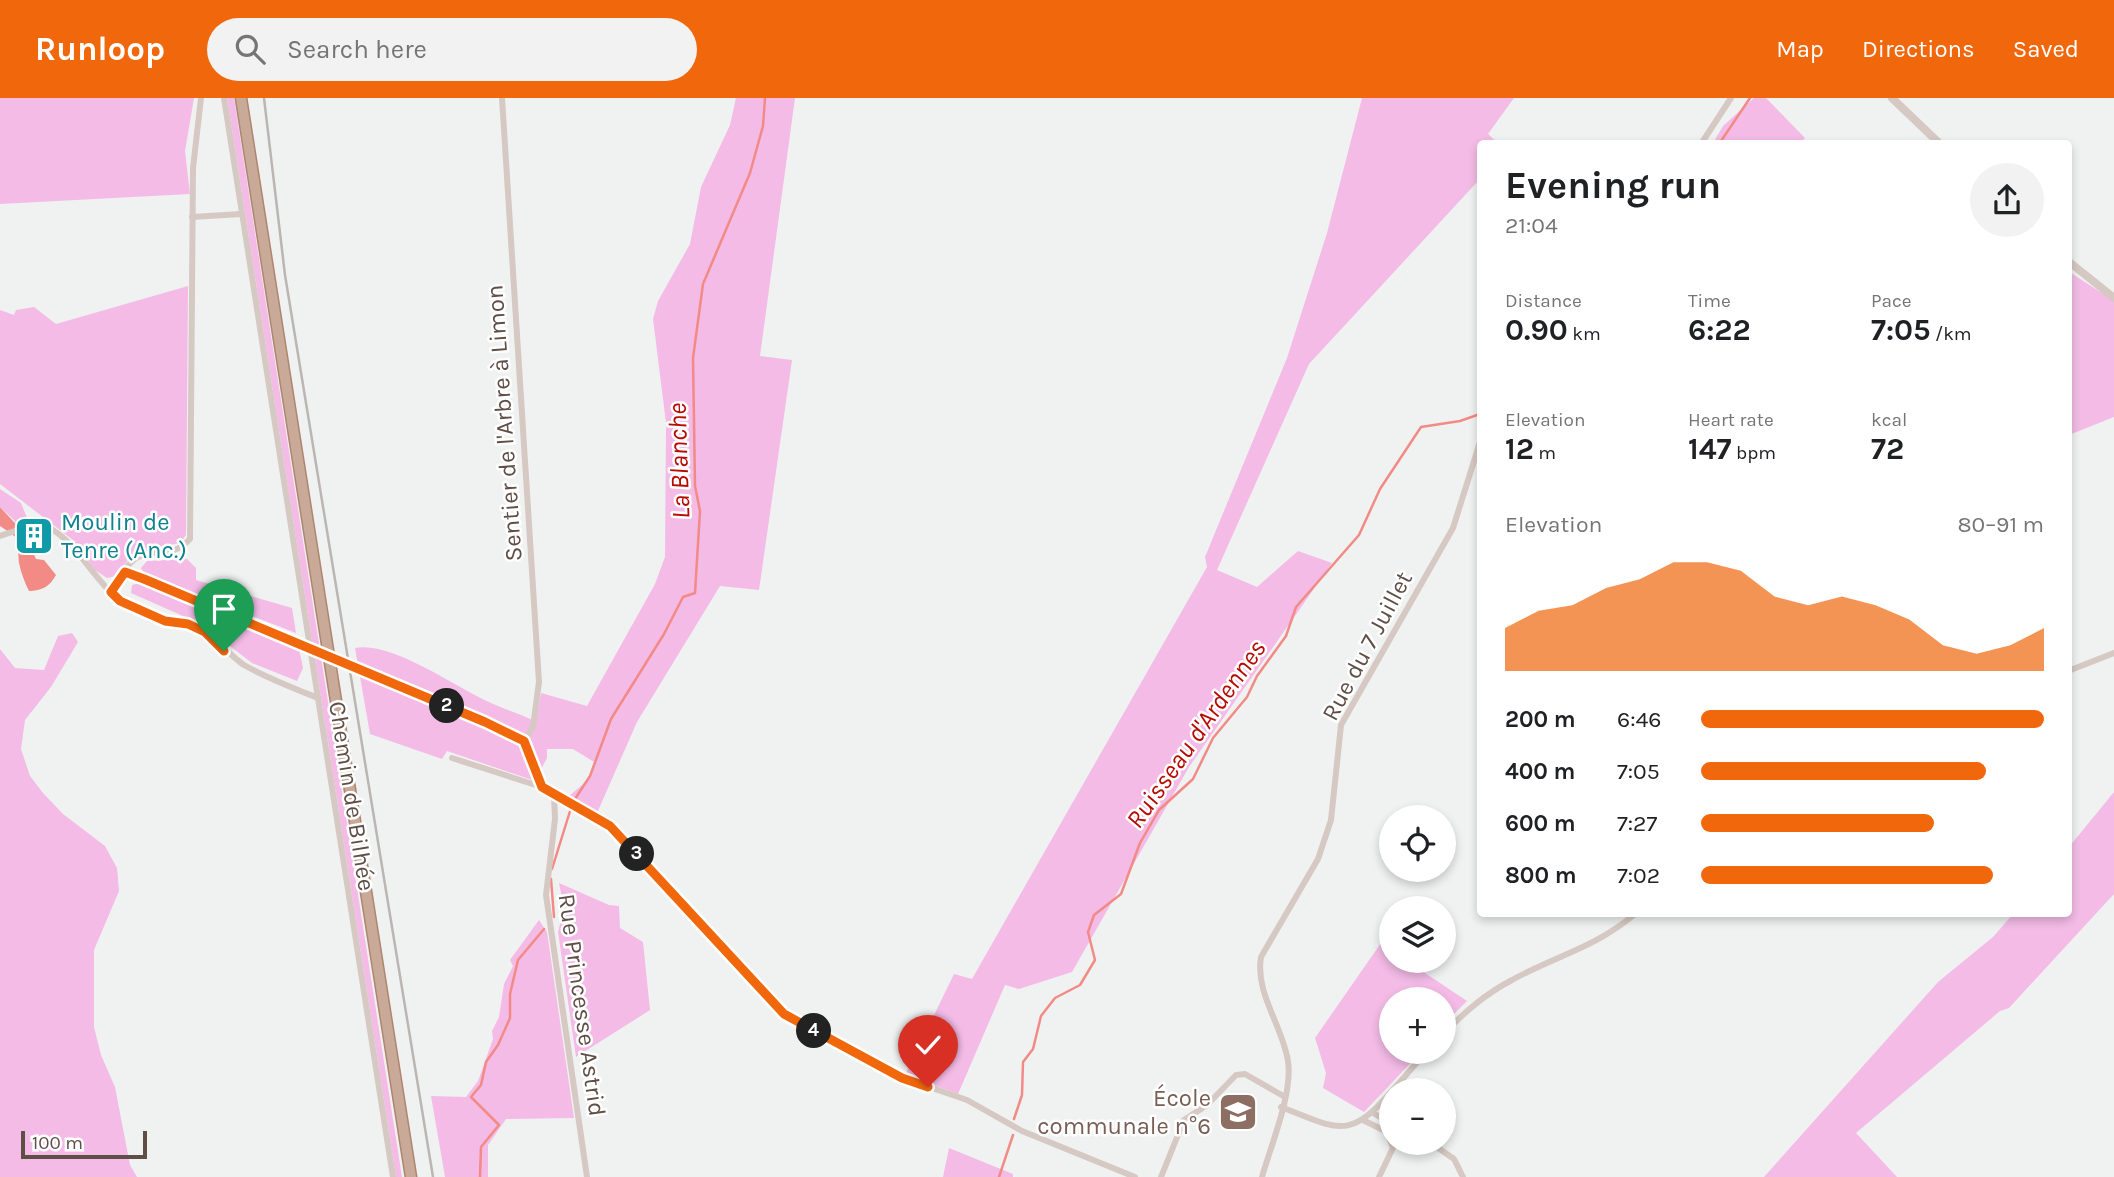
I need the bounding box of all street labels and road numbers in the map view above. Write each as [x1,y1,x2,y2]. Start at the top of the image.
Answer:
street label: Sentier de l'Arbre à Limon [480,284,528,562]
street label: Rue du 7 Juillet [1316,567,1418,725]
street label: Chemin de Bilhée [323,699,381,893]
street label: Rue Princesse Astrid [553,892,611,1118]

